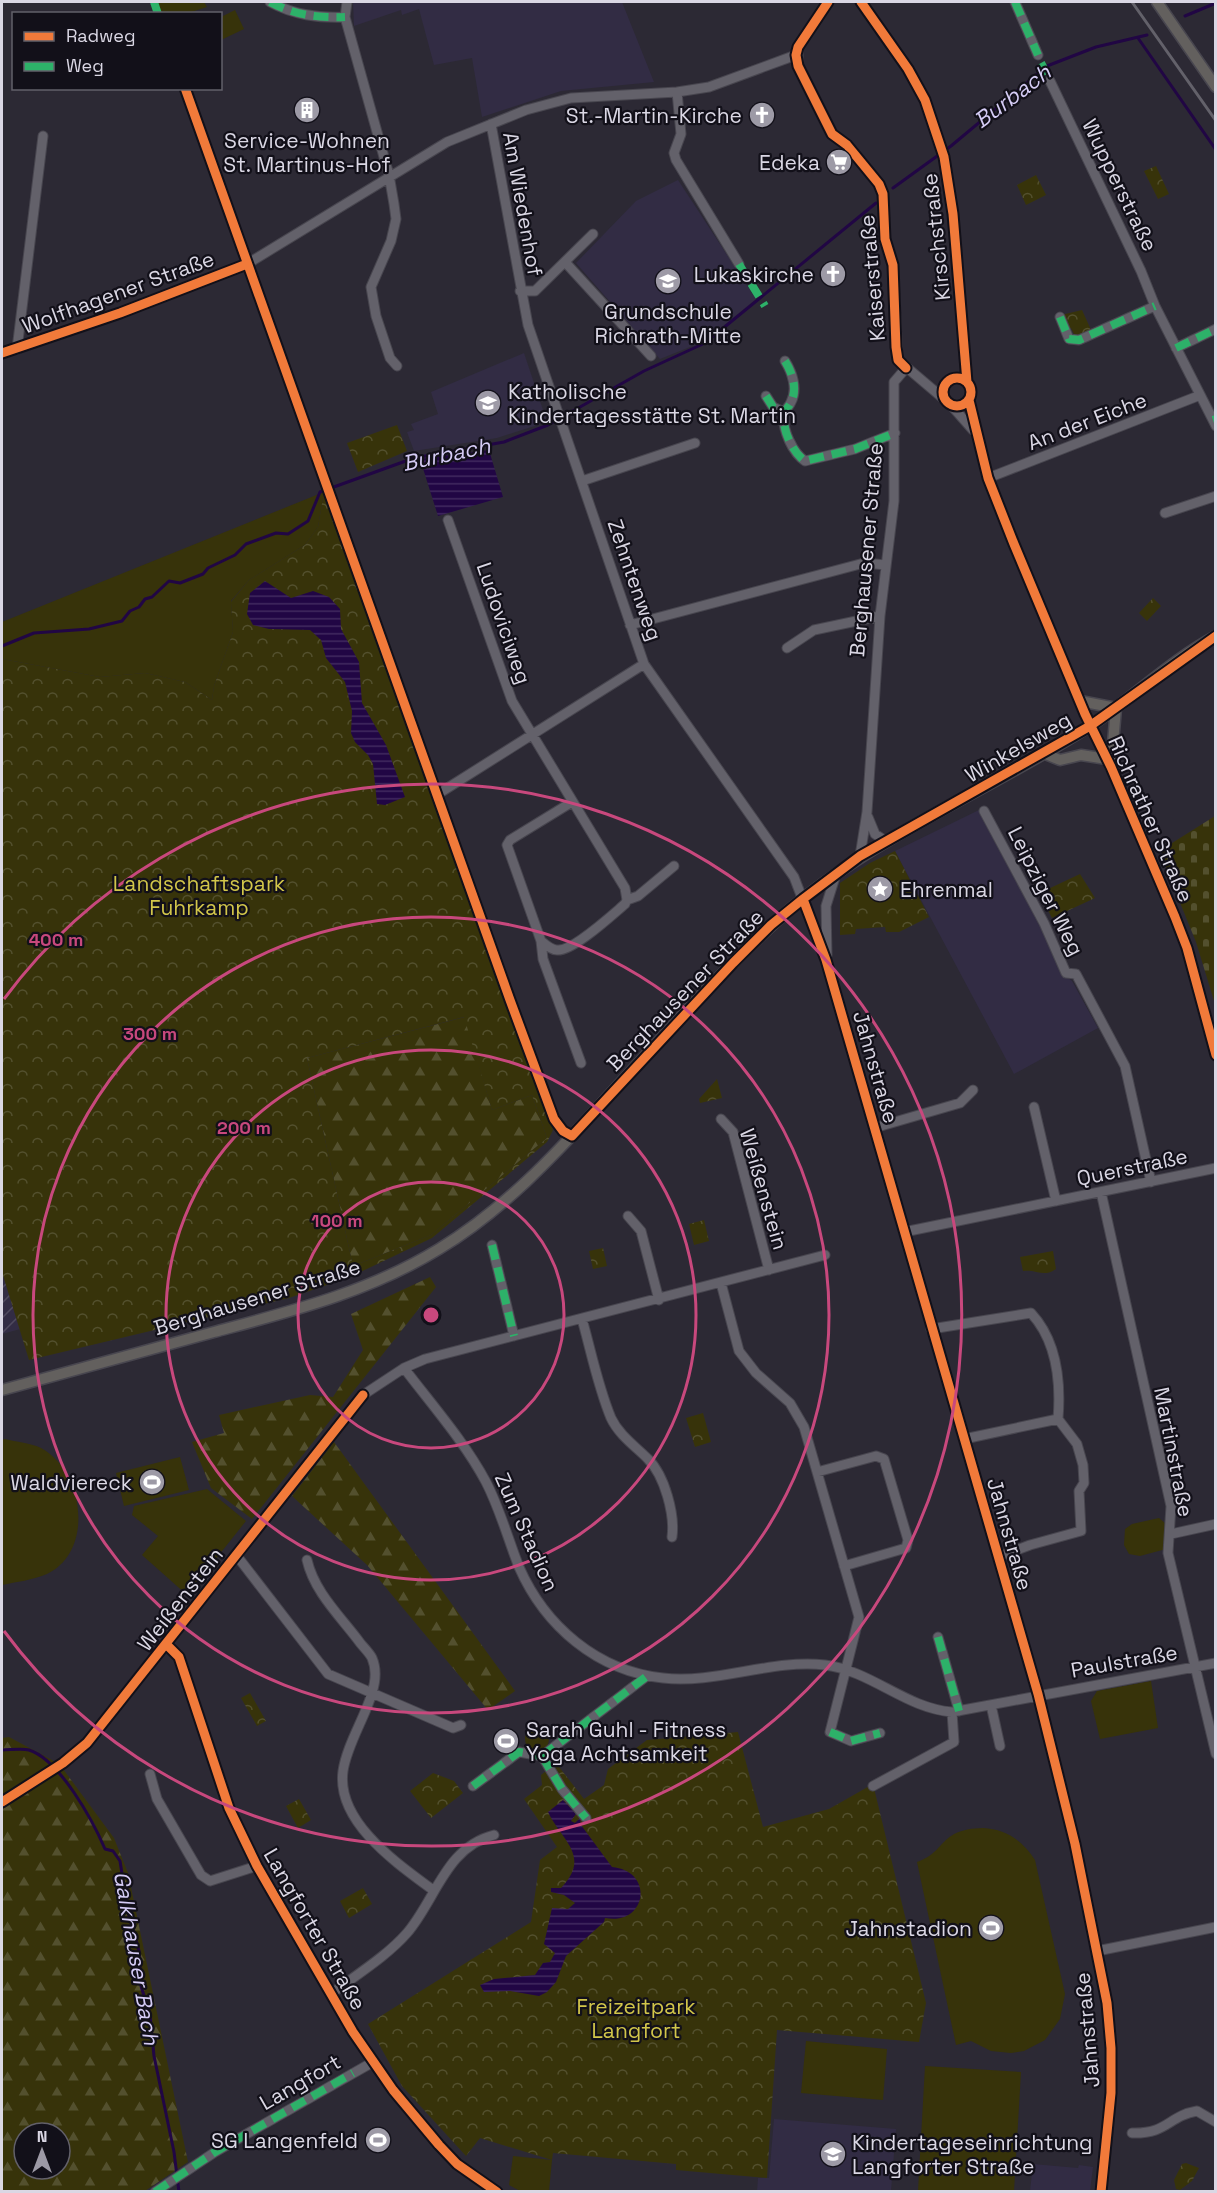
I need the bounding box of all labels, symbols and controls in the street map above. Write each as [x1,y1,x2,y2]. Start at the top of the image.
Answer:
legend [12,12,222,90]
text: Radweg [66,24,136,47]
text: Weg [66,54,104,77]
water label: Burbach [968,58,1057,134]
building icon: Service-Wohnen St. Martinus-Hof [292,95,322,125]
church icon: St.-Martin-Kirche [747,100,777,130]
place label: St.-Martin-Kirche [566,102,742,129]
street label: Wupperstraße [1076,114,1164,256]
place label: Service-Wohnen St. Martinus-Hof [223,127,391,178]
street label: Am Wiedenhof [497,130,549,278]
supermarket icon: Edeka [824,147,854,177]
place label: Edeka [759,149,820,176]
street label: Kirschstraße [916,172,956,302]
street label: Kaiserstraße [853,214,891,342]
street label: Wolfhagener Straße [18,245,218,339]
church icon: Lukaskirche [818,259,848,289]
place label: Lukaskirche [694,261,814,288]
school or university icon: Grundschule Richrath-Mitte [653,266,683,296]
place label: Grundschule Richrath-Mitte [594,298,742,349]
place label: Katholische Kindertagesstätte St. Martin [508,378,796,429]
street label: An der Eiche [1024,386,1150,456]
school or university icon: Katholische Kindertagesstätte St. Martin [473,388,503,418]
water label: Burbach [399,431,493,477]
street label: Berghausener Straße [843,442,889,658]
street label: Zehntenweg [602,516,668,644]
street label: Ludoviciweg [471,559,537,687]
street label: Winkelsweg [960,706,1076,788]
street label: Richrather Straße [1102,732,1200,906]
street label: Leipziger Weg [1002,822,1090,960]
park label: Landschaftspark Fuhrkamp [113,870,285,921]
place icon: Ehrenmal [865,874,895,904]
place label: Ehrenmal [900,876,993,903]
street label: Berghausener Straße [601,903,769,1077]
text: 400 m [29,928,83,951]
street label: Jahnstraße [847,1008,905,1126]
text: 300 m [123,1022,177,1045]
text: 200 m [217,1116,271,1139]
street label: Weißenstein [734,1125,794,1253]
street label: Querstraße [1074,1142,1190,1192]
text: 100 m [311,1209,363,1232]
street label: Berghausener Straße [150,1253,364,1341]
centre of rings [421,1305,441,1325]
street label: Martinstraße [1148,1385,1200,1519]
sports icon: Waldviereck [137,1467,167,1497]
street label: Zum Stadion [489,1468,565,1596]
place label: Waldviereck [10,1469,132,1496]
street label: Jahnstraße [981,1475,1039,1593]
street label: Weißenstein [131,1542,229,1656]
street label: Paulstraße [1069,1638,1179,1684]
place label: Sarah Guhl - Fitness Yoga Achtsamkeit [526,1716,726,1767]
sports icon: Sarah Guhl - Fitness Yoga Achtsamkeit [491,1726,521,1756]
street label: Langforter Straße [258,1843,372,2015]
water label: Galkhauser Bach [108,1869,166,2048]
sports icon: Jahnstadion [976,1913,1006,1943]
place label: Jahnstadion [846,1915,972,1942]
street label: Jahnstraße [1069,1971,1105,2089]
park label: Freizeitpark Langfort [576,1993,696,2044]
street label: Langfort [255,2048,345,2116]
north arrow [12,2121,72,2181]
sports icon: SG Langenfeld [363,2125,393,2155]
text: N [37,2126,47,2147]
place label: SG Langenfeld [211,2127,358,2154]
place label: Kindertageseinrichtung Langforter Straße [852,2129,1093,2180]
school or university icon: Kindertageseinrichtung Langforter Straße [818,2139,848,2169]

